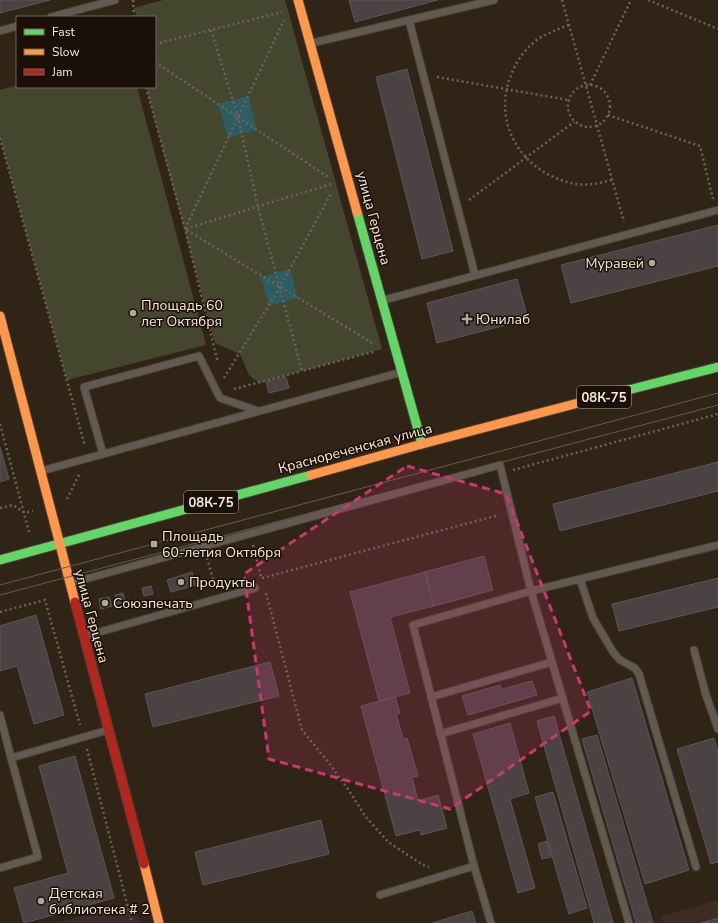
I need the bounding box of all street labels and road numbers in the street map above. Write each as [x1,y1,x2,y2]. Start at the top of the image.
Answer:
street label: улица Герцена [352,169,395,267]
road number: 08К-75 [577,386,631,408]
street label: Краснореченская улица [276,419,434,478]
road number: 08К-75 [184,491,238,513]
street label: улица Герцена [70,567,113,665]

